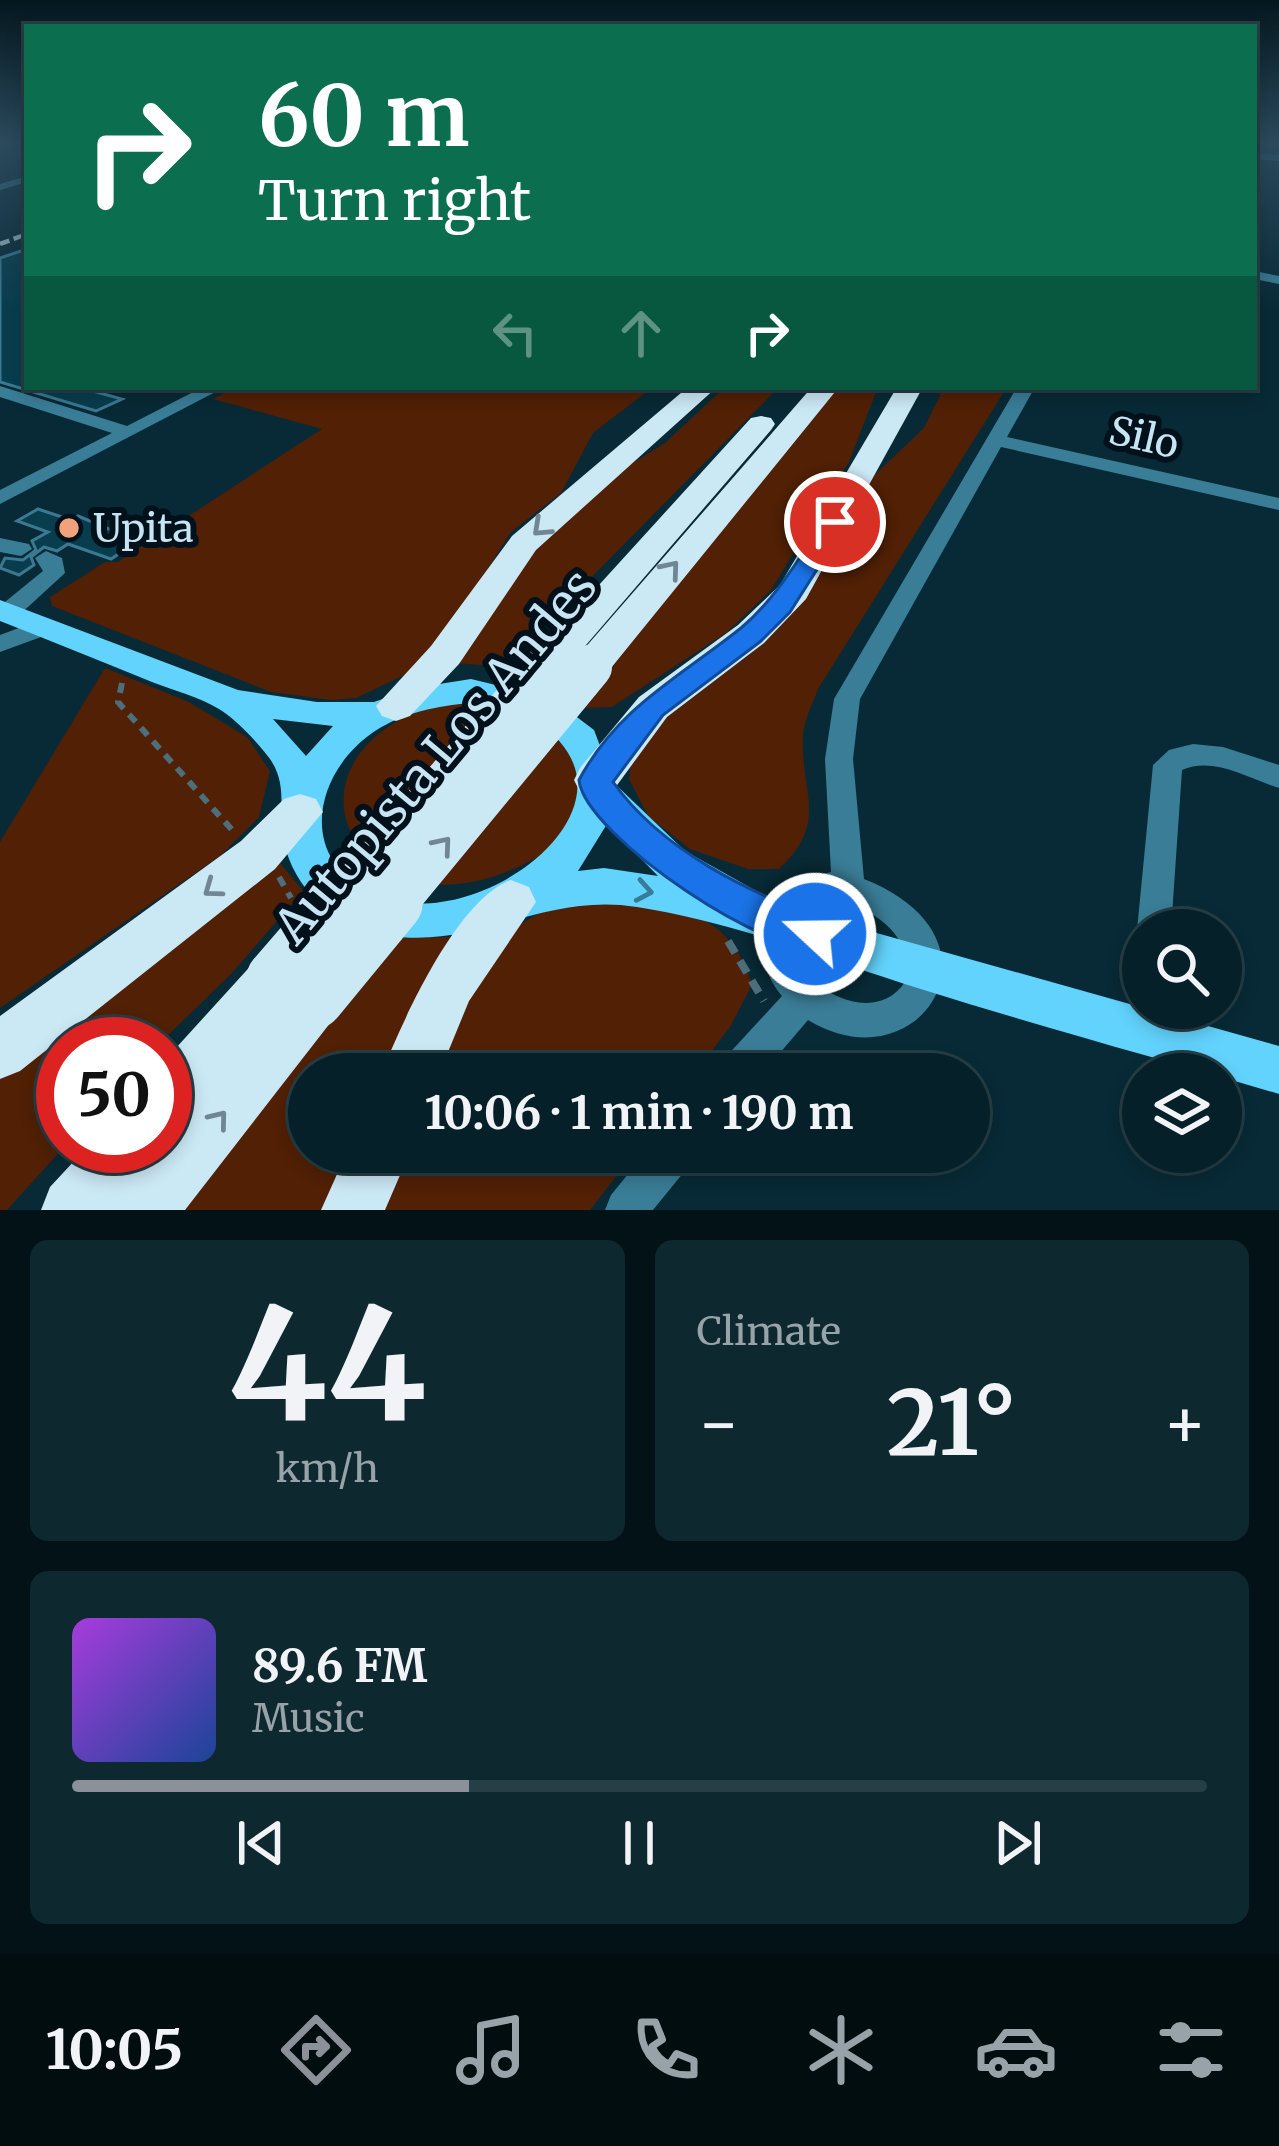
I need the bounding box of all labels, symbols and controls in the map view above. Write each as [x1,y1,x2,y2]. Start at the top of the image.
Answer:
text: 60 m [258,63,469,169]
icon: right [60,72,216,228]
text: Turn right [258,167,531,235]
icon: left [482,300,548,366]
icon: ahead [608,300,674,366]
icon: right [734,300,800,366]
street label: Silo [1104,406,1183,469]
pin [784,471,886,573]
icon: arrive [802,489,868,555]
place label: Upita [93,504,194,553]
one-way arrow [533,514,554,535]
marker: Upita [56,515,82,541]
street label: Autopista Los Andes [260,557,609,956]
one-way arrow [657,561,678,583]
one-way arrow [428,837,450,859]
position arrow [752,871,878,997]
one-way arrow [204,875,226,897]
one-way arrow [633,878,653,903]
map controls [1122,909,1242,1173]
button: search [1122,909,1242,1029]
speed limit sign: 50 [36,1017,192,1173]
button: layers [1122,1053,1242,1173]
text: 10:06 · 1 min · 190 m [424,1085,854,1141]
one-way arrow [205,1111,226,1133]
text: 44 [228,1267,426,1464]
text: Climate [697,1307,841,1356]
text: 21° [887,1366,1017,1480]
text: − [697,1382,741,1465]
text: + [1163,1382,1207,1465]
text: km/h [276,1444,379,1493]
text: 89.6 FM [252,1638,427,1694]
text: Music [252,1694,365,1743]
icon: previous [228,1810,294,1876]
icon: pause [606,1810,672,1876]
icon: next [985,1810,1051,1876]
icon: directions [274,2008,358,2092]
icon: music [449,2008,533,2092]
icon: phone [624,2008,708,2092]
icon: climate [799,2008,883,2092]
icon: car [974,2008,1058,2092]
icon: filters [1149,2008,1233,2092]
text: 10:05 [46,2016,183,2084]

